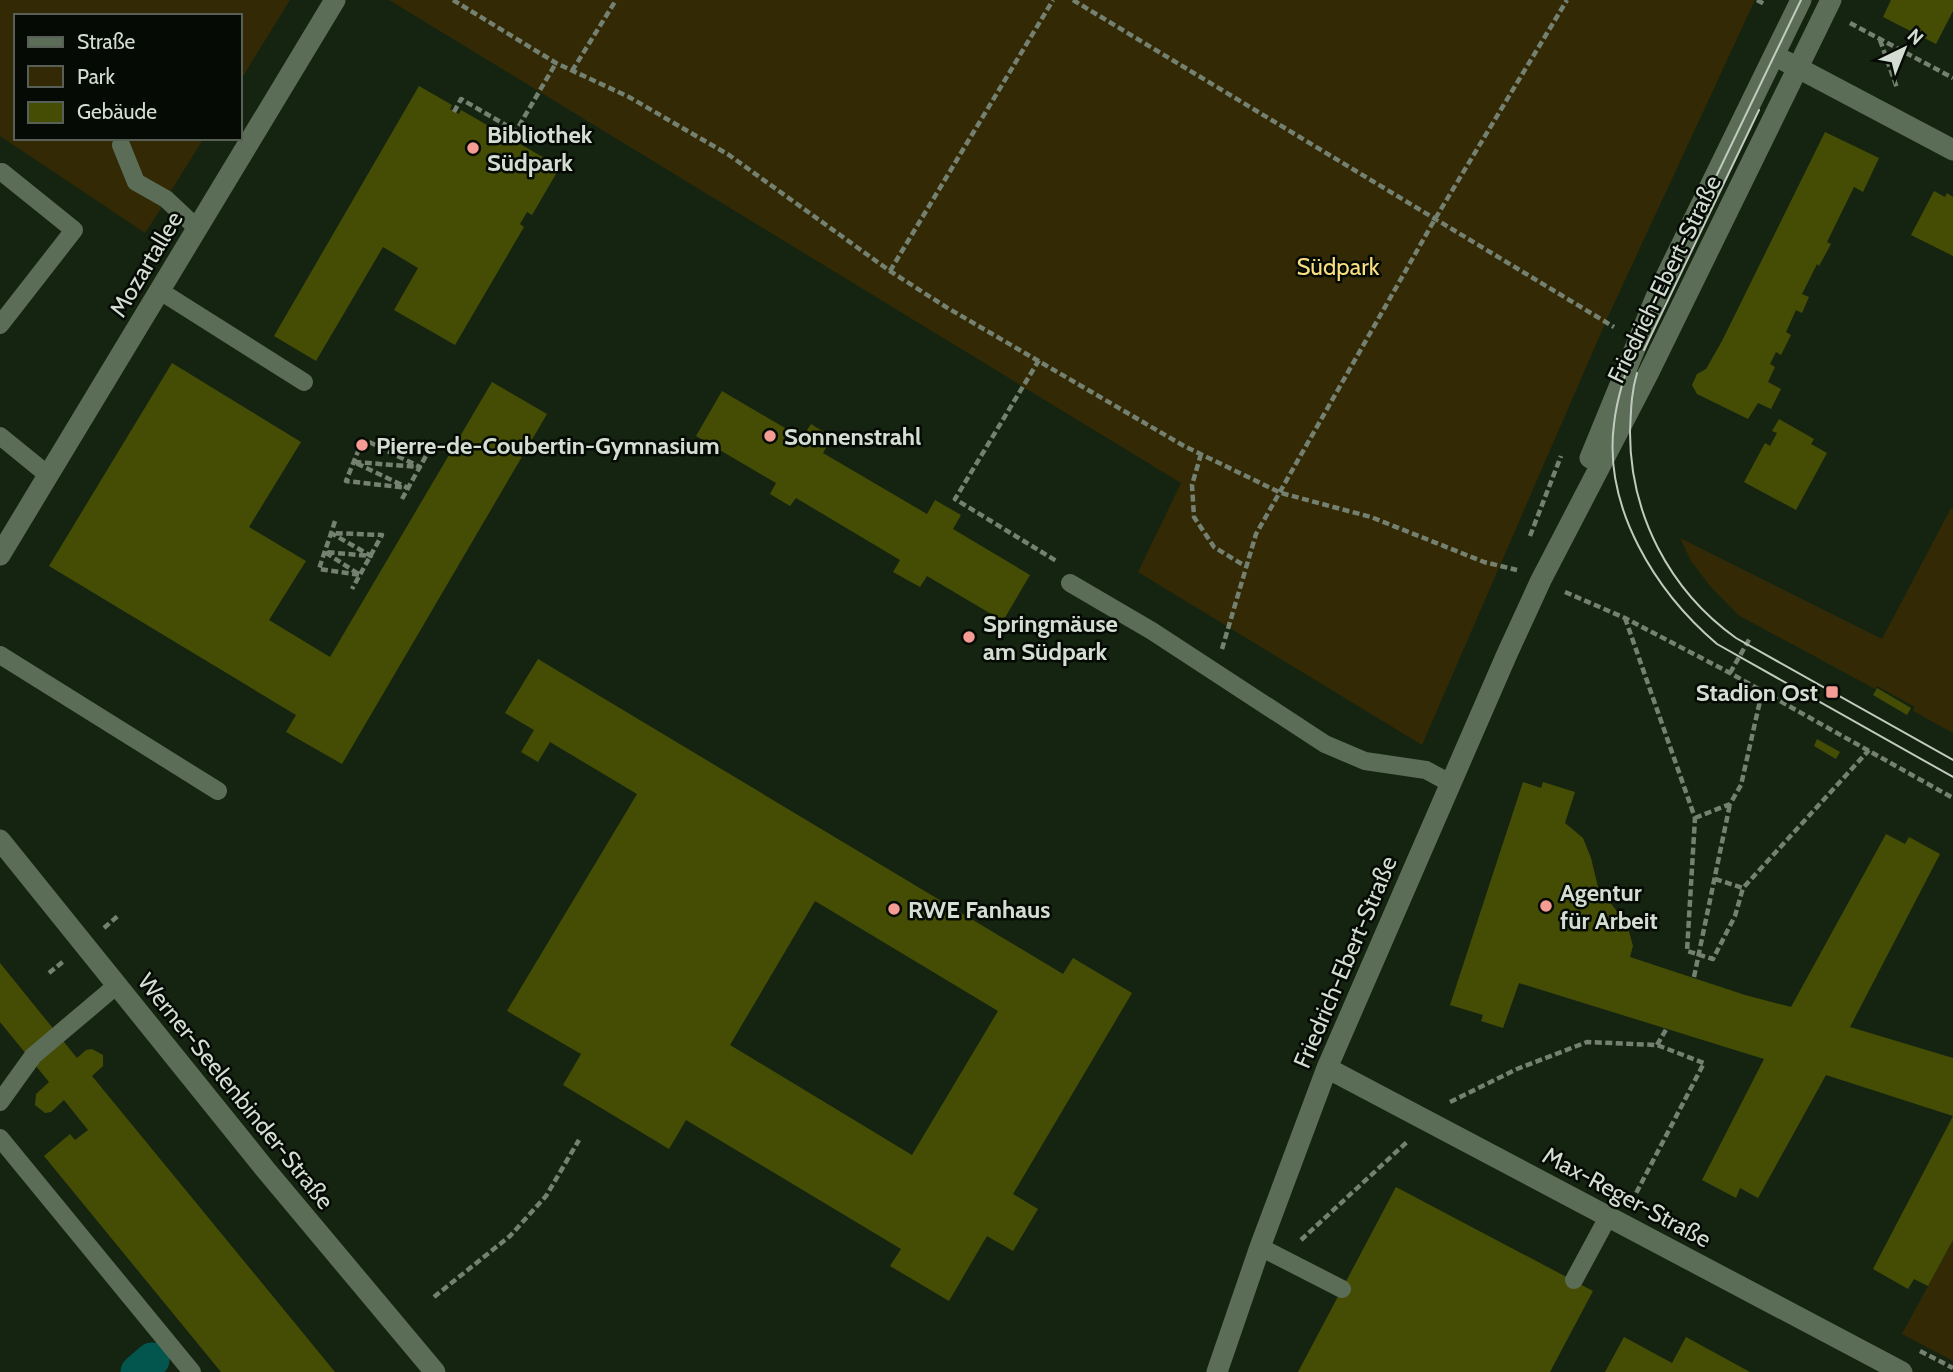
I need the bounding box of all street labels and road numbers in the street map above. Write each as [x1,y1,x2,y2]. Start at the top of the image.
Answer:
street label: Friedrich-Ebert-Straße [1601,170,1727,388]
street label: Mozartallee [103,206,189,322]
street label: Friedrich-Ebert-Straße [1287,852,1403,1072]
street label: Werner-Seelenbinder-Straße [132,967,340,1215]
street label: Max-Reger-Straße [1538,1140,1716,1254]

